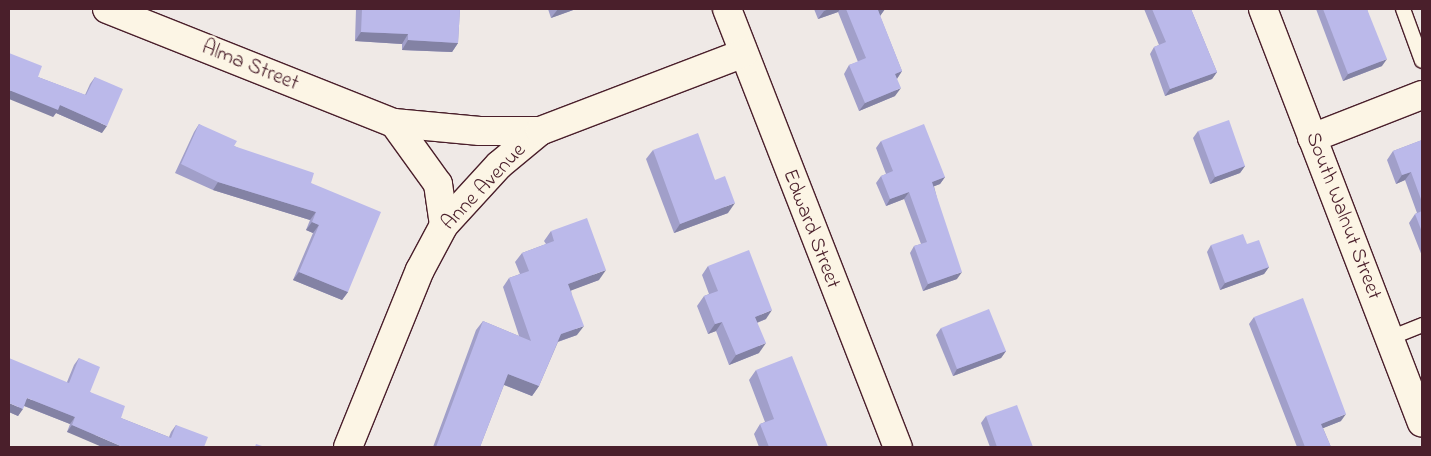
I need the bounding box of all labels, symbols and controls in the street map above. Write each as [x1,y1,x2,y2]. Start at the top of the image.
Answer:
street label: Alma Street [198,35,302,97]
street label: South Walnut Street [1299,129,1387,303]
street label: Anne Avenue [436,138,532,236]
street label: Edward Street [777,166,845,292]

